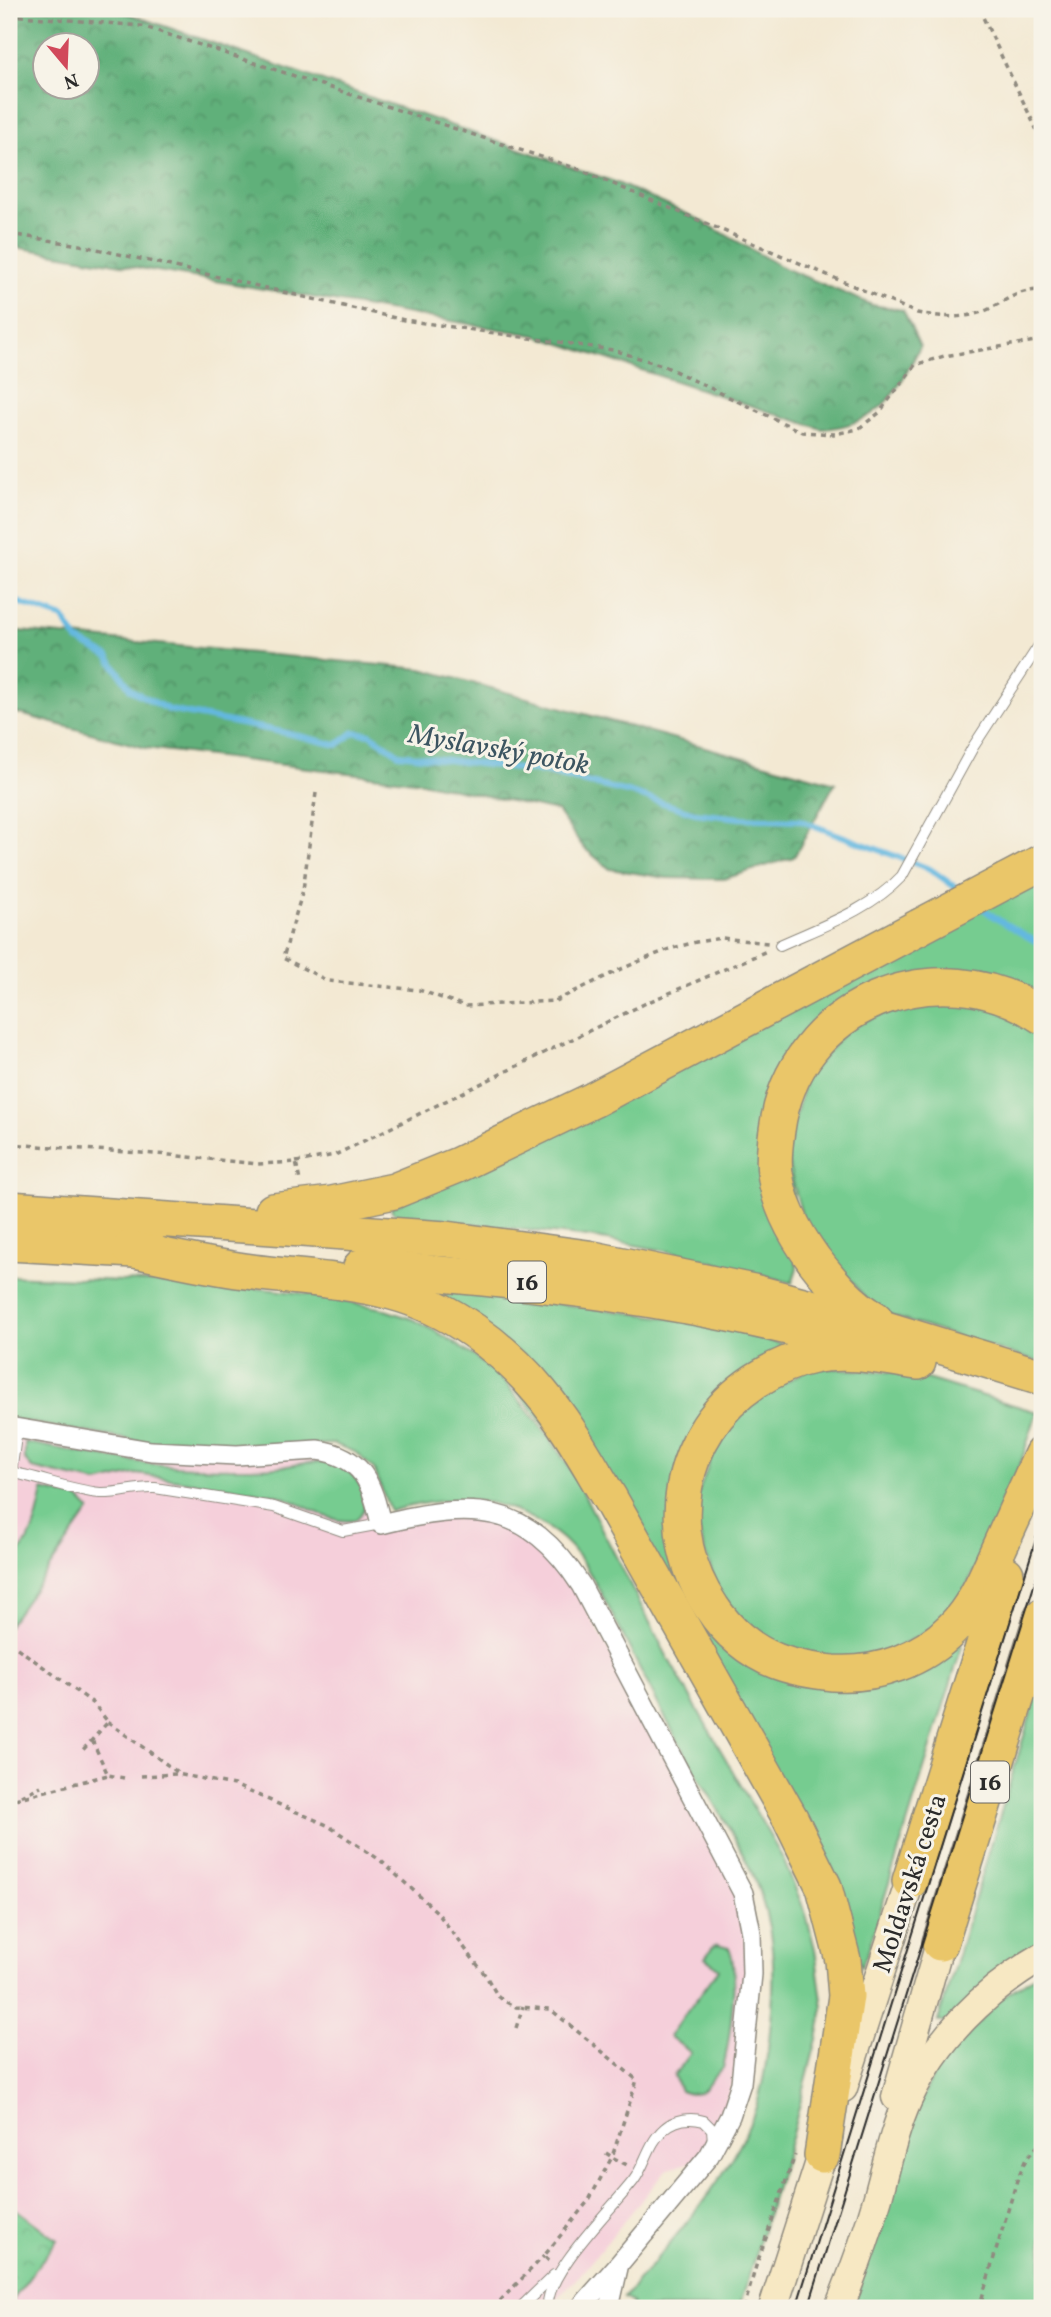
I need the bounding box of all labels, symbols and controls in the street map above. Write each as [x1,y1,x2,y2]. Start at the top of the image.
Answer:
north arrow [32,32,102,102]
text: N [60,66,82,95]
water label: Myslavský potok [404,715,592,786]
road number: 16 [508,1262,546,1302]
road number: 16 [971,1762,1009,1802]
street label: Moldavská cesta [865,1790,957,1978]

